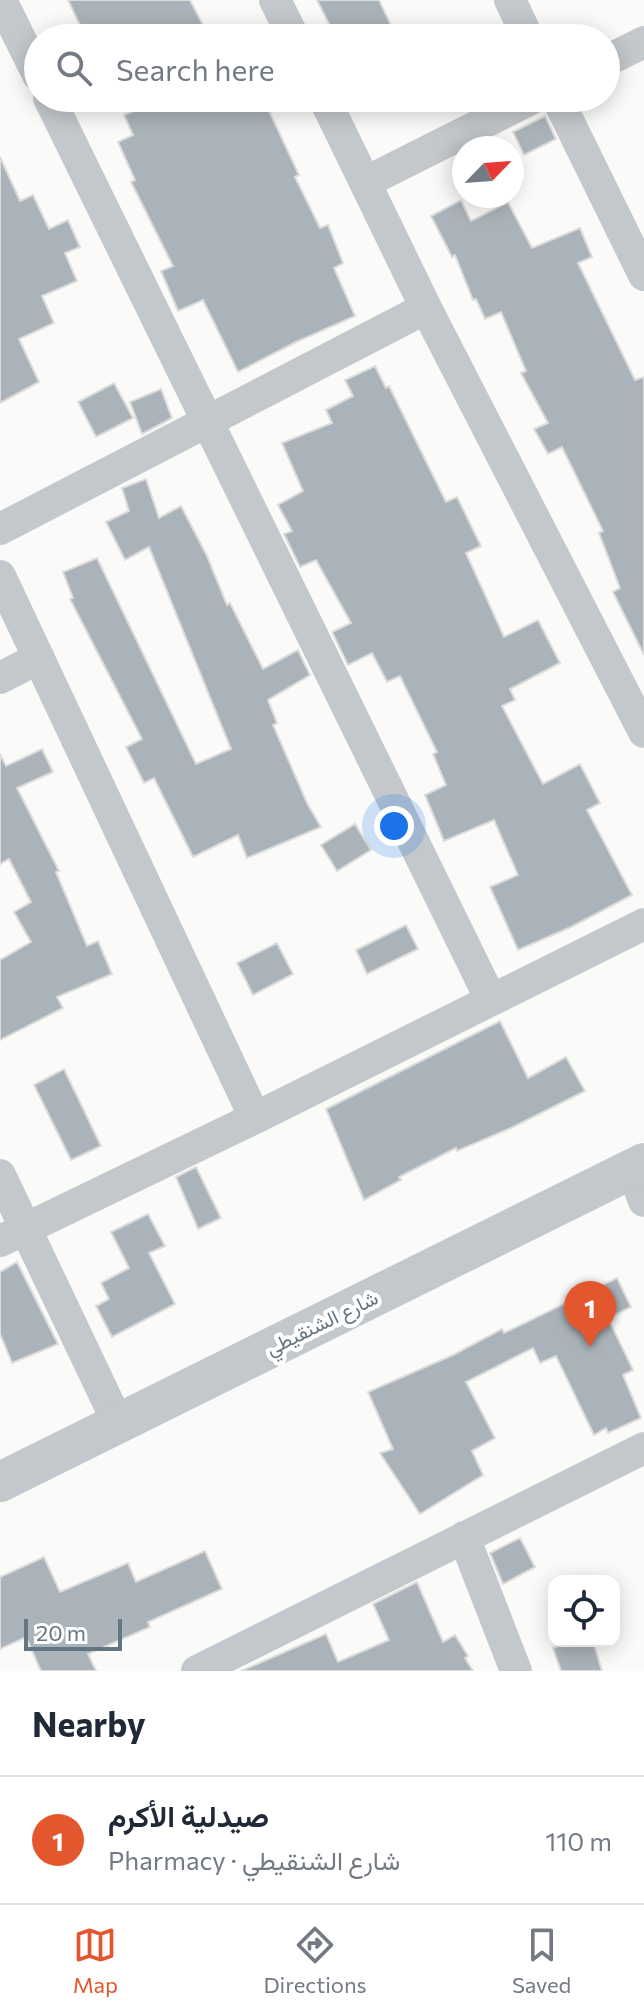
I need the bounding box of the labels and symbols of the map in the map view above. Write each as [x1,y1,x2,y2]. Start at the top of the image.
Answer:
north arrow [452,136,524,208]
your location [374,806,414,846]
pin: 1 [564,1281,616,1347]
street label: شارع الشنقيطي [262,1285,384,1365]
scale bar [24,1615,122,1651]

